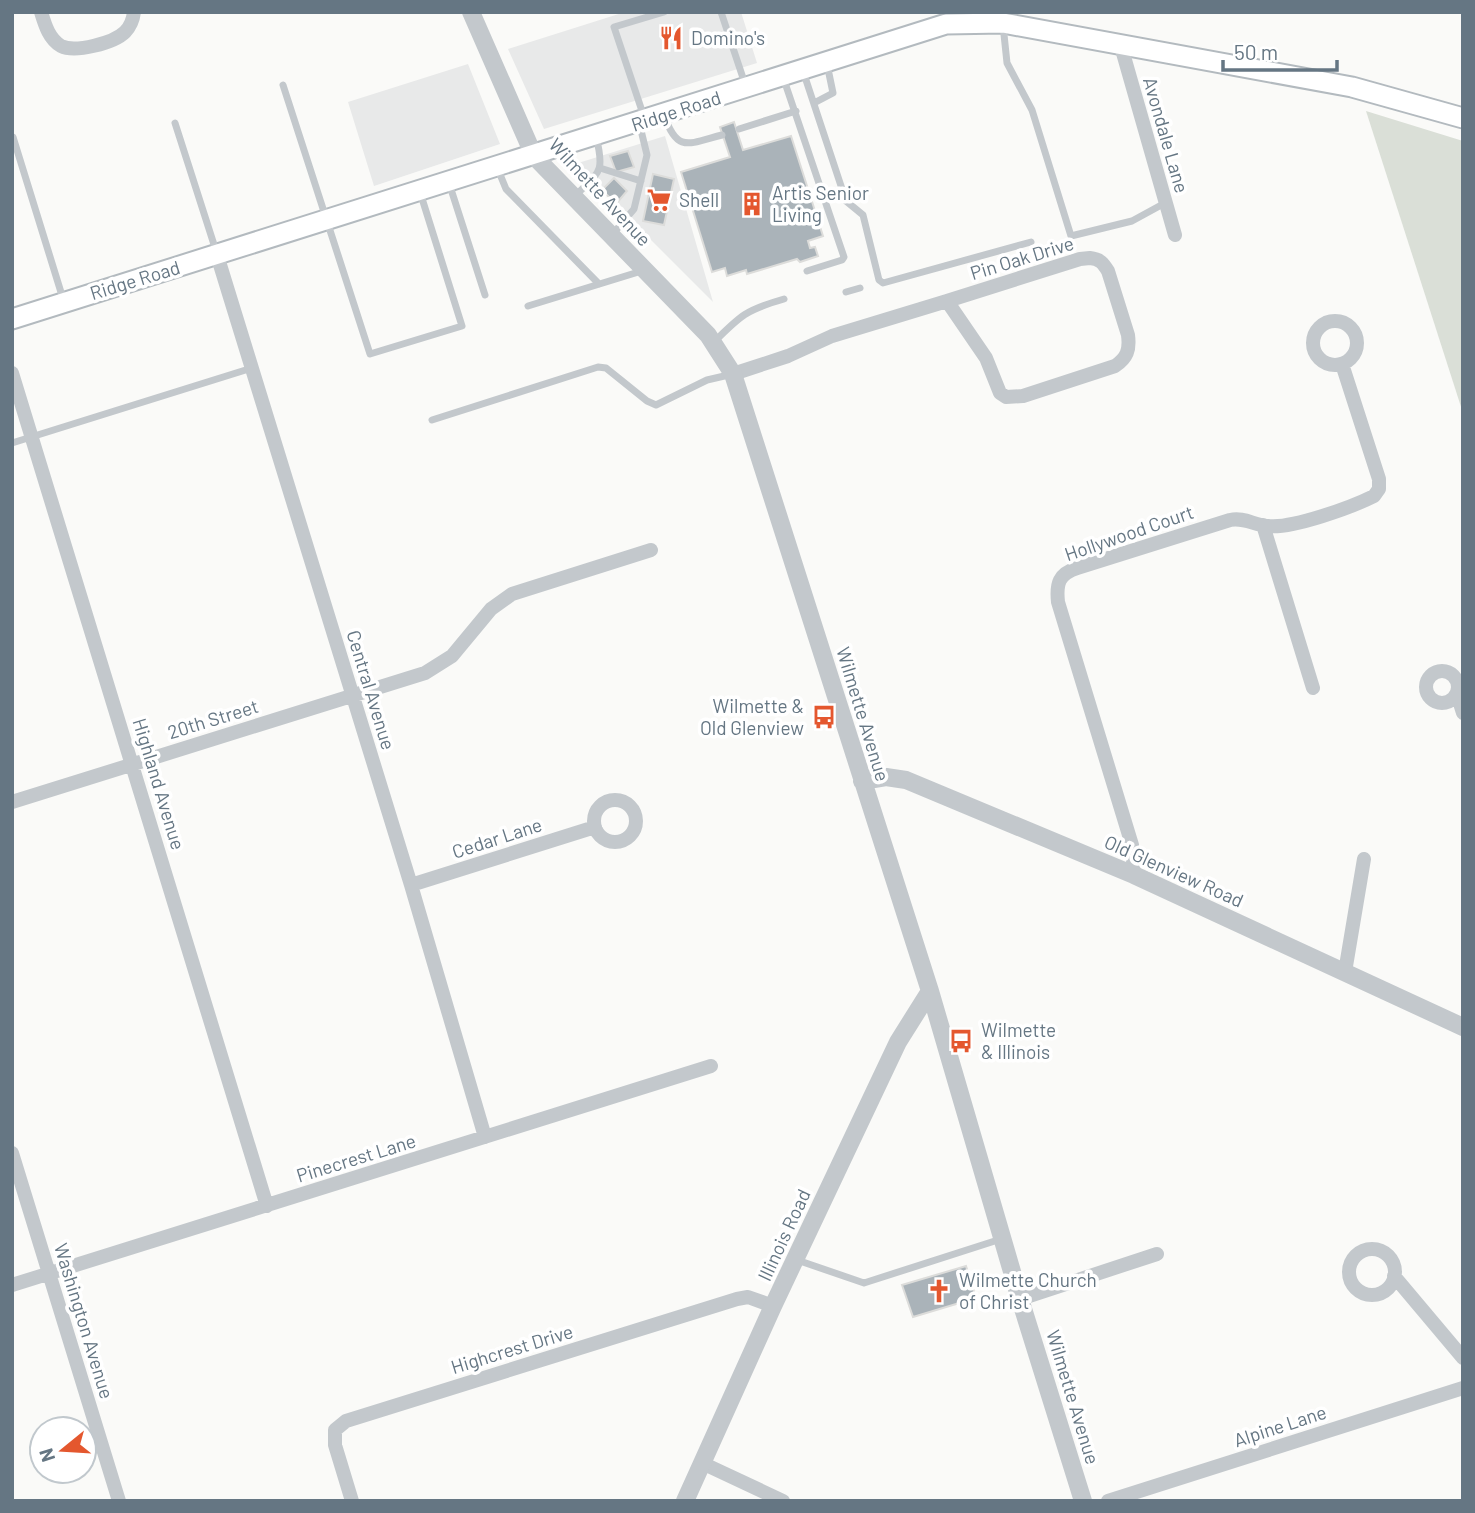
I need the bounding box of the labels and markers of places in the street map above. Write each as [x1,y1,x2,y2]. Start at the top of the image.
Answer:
restaurant icon: Domino's [657,24,685,52]
place label: Domino's [691,26,765,49]
place label: Artis Senior Living [772,181,869,226]
supermarket icon: Shell [645,186,673,214]
place label: Shell [679,188,719,211]
building icon: Artis Senior Living [738,190,766,218]
place label: Wilmette & Old Glenview [700,694,804,739]
bus stop icon: Wilmette & Old Glenview [810,703,838,731]
place label: Wilmette & Illinois [981,1018,1056,1063]
bus stop icon: Wilmette & Illinois [947,1027,975,1055]
place label: Wilmette Church of Christ [959,1268,1097,1313]
church icon: Wilmette Church of Christ [925,1277,953,1305]

